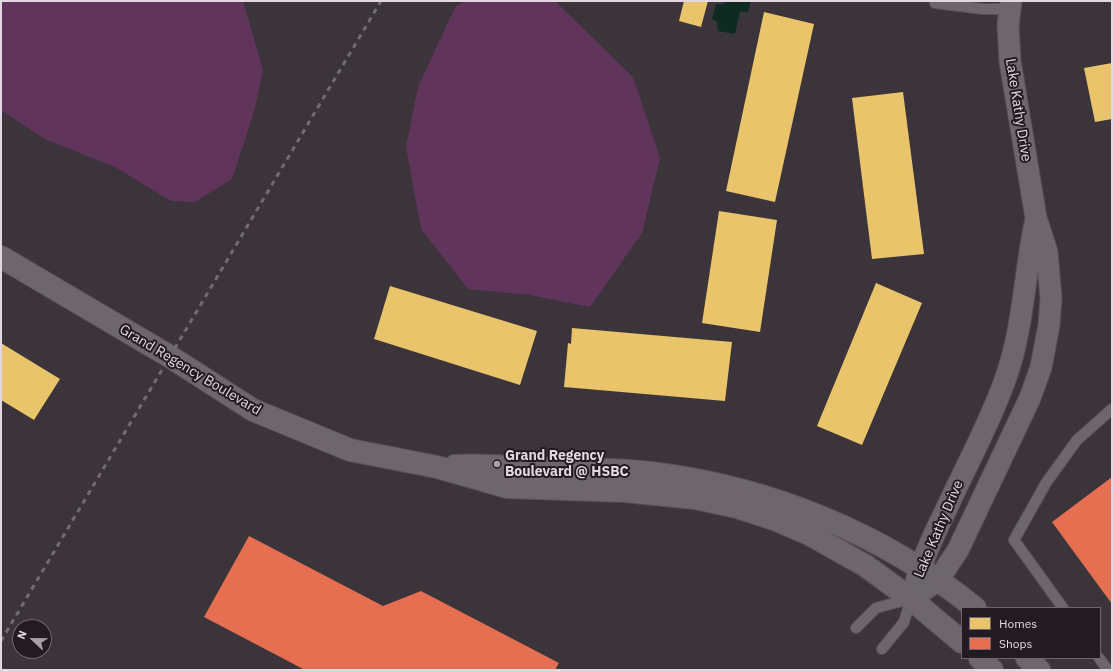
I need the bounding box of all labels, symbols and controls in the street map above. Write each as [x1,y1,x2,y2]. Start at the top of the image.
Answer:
street label: Lake Kathy Drive [1002,57,1034,163]
street label: Grand Regency Boulevard [116,321,264,419]
place label: Grand Regency Boulevard @ HSBC [505,448,629,480]
marker: Grand Regency Boulevard @ HSBC [492,459,502,469]
street label: Lake Kathy Drive [911,478,967,580]
legend [961,607,1101,659]
text: Homes [999,616,1037,631]
north arrow [12,619,52,659]
text: N [14,629,30,641]
text: Shops [999,636,1032,651]

